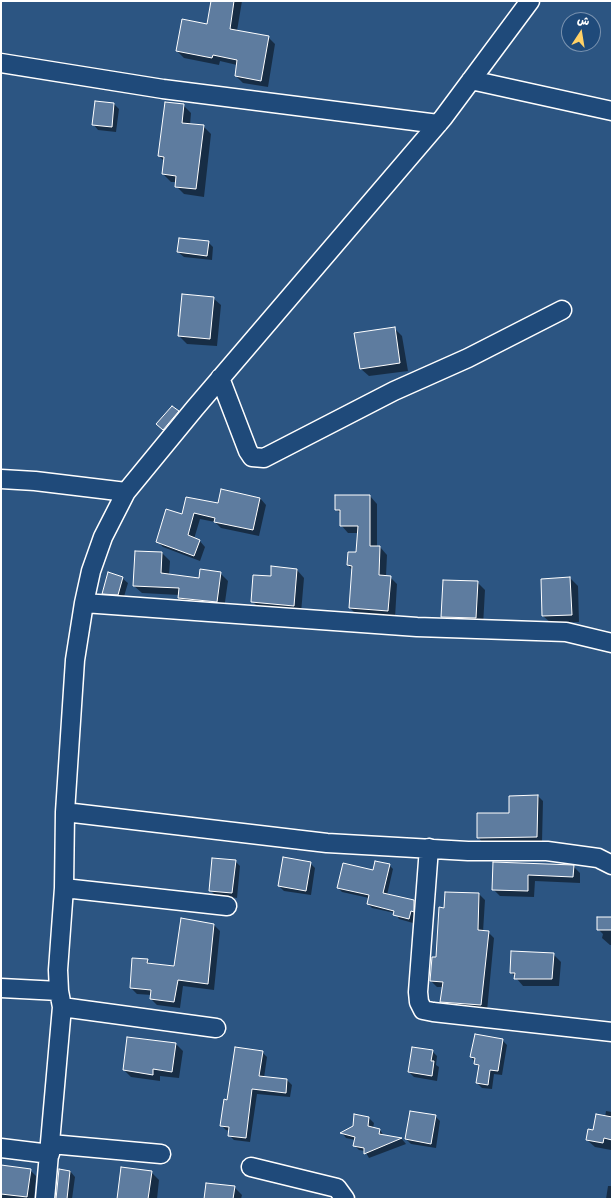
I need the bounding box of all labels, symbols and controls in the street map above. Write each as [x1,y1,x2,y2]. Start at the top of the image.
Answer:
north arrow [561,12,601,52]
text: ش [576,13,591,28]

